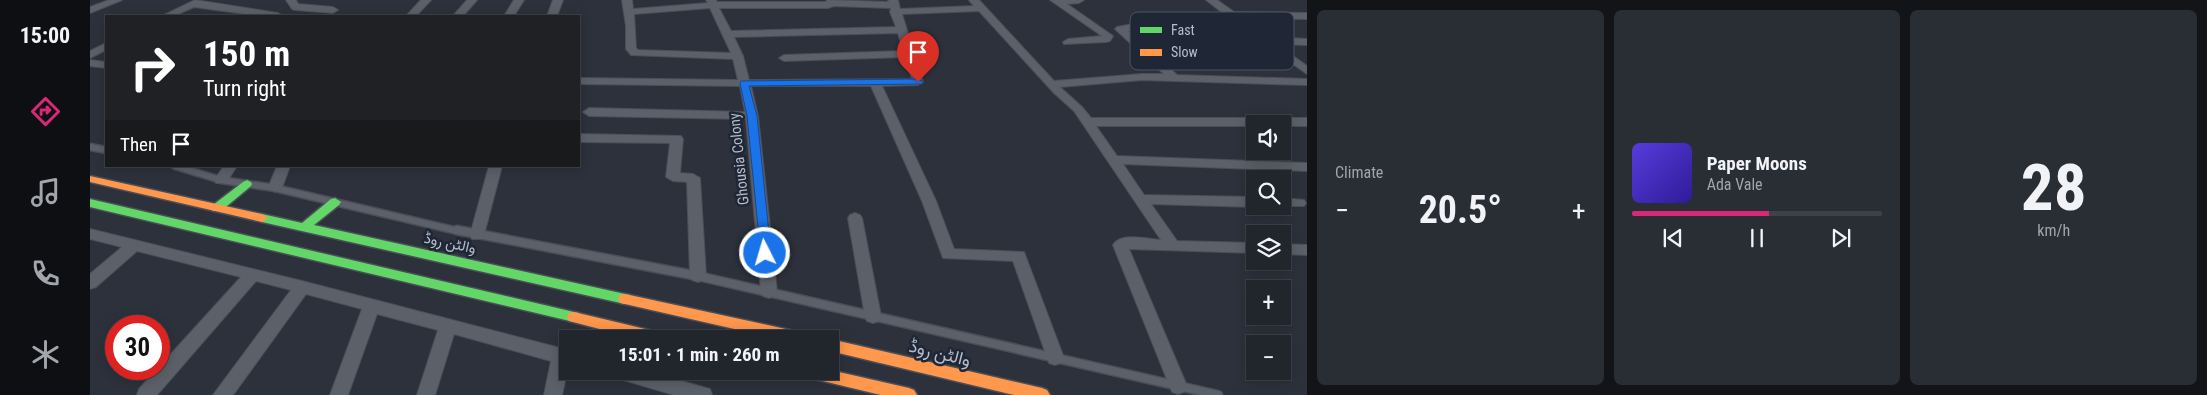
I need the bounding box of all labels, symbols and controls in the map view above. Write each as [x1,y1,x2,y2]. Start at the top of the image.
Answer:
legend [1130,12,1294,70]
text: Fast [1171,22,1195,38]
text: 15:00 [20,23,70,48]
pin [897,31,939,82]
text: 150 m [203,34,290,75]
icon: right [120,35,185,100]
icon: arrive [904,38,932,66]
text: Slow [1171,44,1198,60]
text: Turn right [203,76,286,101]
icon: directions [28,94,63,129]
street label: Ghousia Colony [725,112,753,206]
map controls [1246,115,1291,380]
button: sound [1246,115,1291,160]
icon: arrive [167,130,195,158]
text: Then [120,133,157,156]
text: 28 [2021,150,2087,226]
text: Paper Moons [1707,152,1807,175]
text: Climate [1335,163,1383,182]
button: search [1246,170,1291,215]
icon: music [28,175,63,210]
text: Ada Vale [1707,175,1763,194]
text: 20.5° [1419,188,1502,232]
text: − [1335,194,1349,227]
text: + [1572,194,1586,227]
text: km/h [2037,221,2070,240]
icon: previous [1659,224,1687,252]
icon: pause [1743,224,1771,252]
icon: next [1827,224,1855,252]
button: layers [1246,225,1291,270]
position arrow [738,226,790,278]
street label: والٹن روڈ [422,229,478,258]
icon: phone [28,256,63,291]
button: + [1246,280,1291,325]
speed limit sign: 30 [105,315,170,380]
street label: والٹن روڈ [907,335,973,371]
button: − [1246,335,1291,380]
icon: climate [28,337,63,372]
text: 15:01 · 1 min · 260 m [618,343,780,366]

